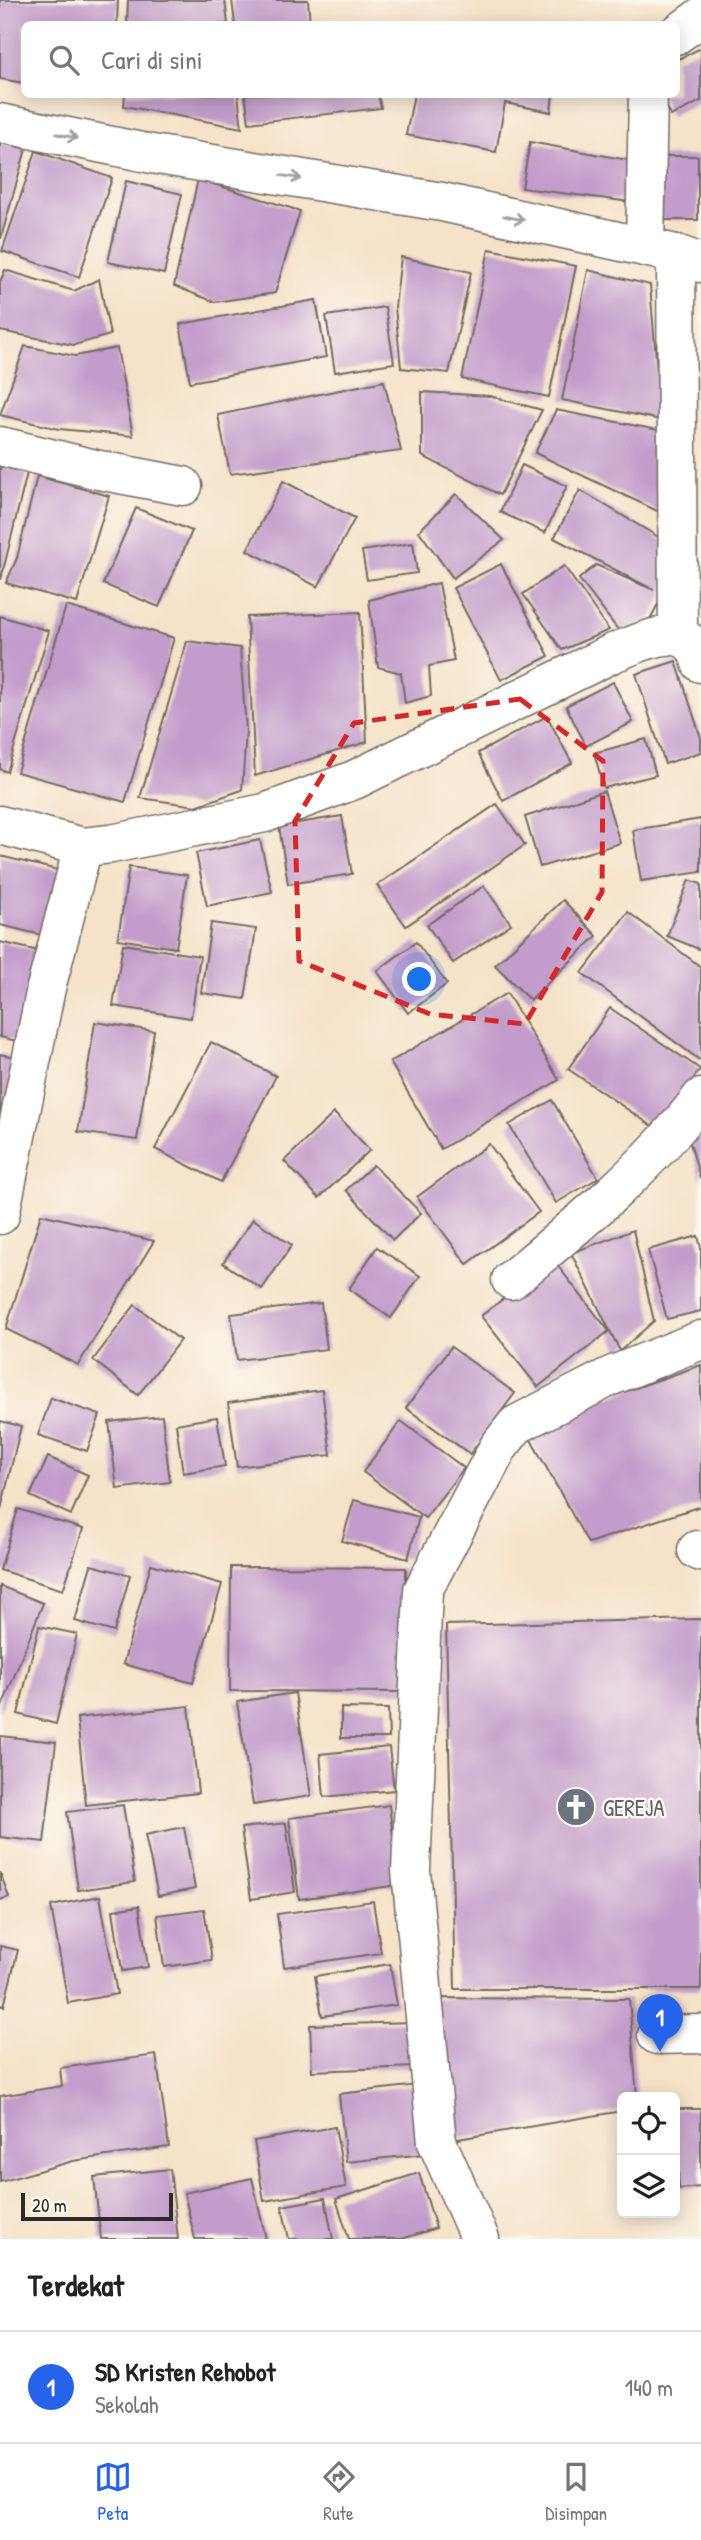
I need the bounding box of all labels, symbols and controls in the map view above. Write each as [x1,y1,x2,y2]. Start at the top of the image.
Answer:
search box [21,21,680,98]
icon: search [45,41,83,79]
text: Cari di sini [101,42,203,77]
one-way arrow [55,130,78,144]
one-way arrow [279,171,302,184]
one-way arrow [502,211,525,225]
your location [402,962,436,996]
church icon: GEREJA [555,1786,597,1828]
place label: GEREJA [603,1792,665,1823]
pin: 1 [637,1994,683,2052]
map controls [617,2092,680,2218]
button: locate [617,2092,680,2155]
button: layers [617,2155,680,2218]
scale bar [21,2190,173,2222]
text: 20 m [32,2192,67,2218]
text: Terdekat [28,2265,124,2305]
text: SD Kristen Rehobot [95,2354,275,2389]
text: 1 [47,2372,55,2403]
text: 140 m [625,2372,673,2403]
text: Sekolah [95,2389,158,2420]
tab: Peta [94,2458,132,2526]
tab: Rute [320,2458,358,2526]
tab: Disimpan [545,2458,607,2526]

